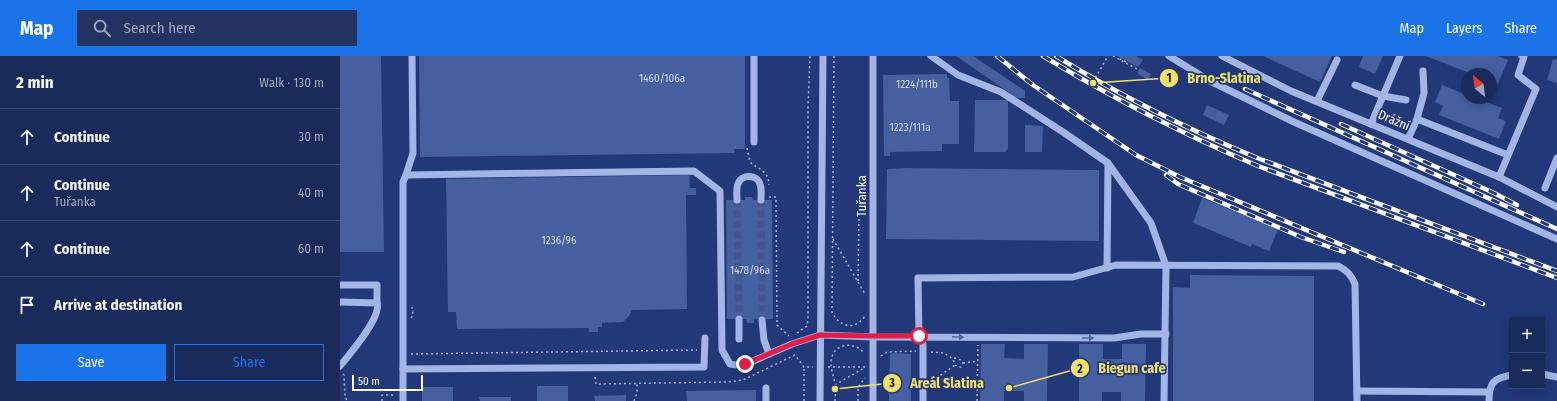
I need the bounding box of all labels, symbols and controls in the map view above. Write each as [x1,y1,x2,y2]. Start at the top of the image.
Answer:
search box [77,10,357,46]
text: Map [20,17,53,40]
icon: search [91,17,113,39]
text: Search here [123,19,196,37]
text: Map [1400,20,1424,37]
text: Layers [1446,20,1482,37]
text: Share [1504,20,1537,37]
callout: Brno-Slatina [1159,65,1269,91]
north arrow [1461,68,1497,104]
text: Brno-Slatina [1187,70,1261,87]
text: 1 [1166,71,1172,85]
text: 2 min [16,72,54,93]
house number: 1460/106a [639,72,685,85]
text: Walk · 130 m [259,75,324,90]
house number: 1224/111b [896,78,938,91]
street label: Drážní [1376,107,1412,133]
house number: 1223/111a [889,121,931,134]
icon: ahead [16,126,38,148]
text: Continue [54,128,110,146]
text: 30 m [298,129,324,144]
street label: Tuřanka [854,175,869,217]
text: Continue [54,176,110,194]
icon: ahead [16,182,38,204]
text: 40 m [298,185,324,200]
text: Tuřanka [54,194,96,209]
house number: 1236/96 [542,234,577,247]
icon: ahead [16,238,38,260]
text: Continue [54,240,110,258]
text: 60 m [298,241,324,256]
house number: 1478/96a [730,264,770,277]
icon: arrive [16,294,38,316]
text: Arrive at destination [54,296,182,314]
map controls [1509,317,1545,389]
button: + [1509,317,1545,353]
route start [910,327,928,345]
one-way arrow [952,334,965,340]
one-way arrow [1082,335,1095,341]
button: Save [16,344,166,381]
button: Share [174,344,324,381]
button: − [1509,353,1545,389]
route end [736,355,754,373]
callout: Biegun cafe [1070,355,1174,381]
text: Biegun cafe [1098,360,1166,377]
text: 2 [1076,362,1083,376]
callout: Areál Slatina [882,370,992,396]
scale bar [352,373,423,392]
text: 50 m [358,375,380,388]
text: Areál Slatina [909,375,984,392]
text: 3 [888,376,895,390]

